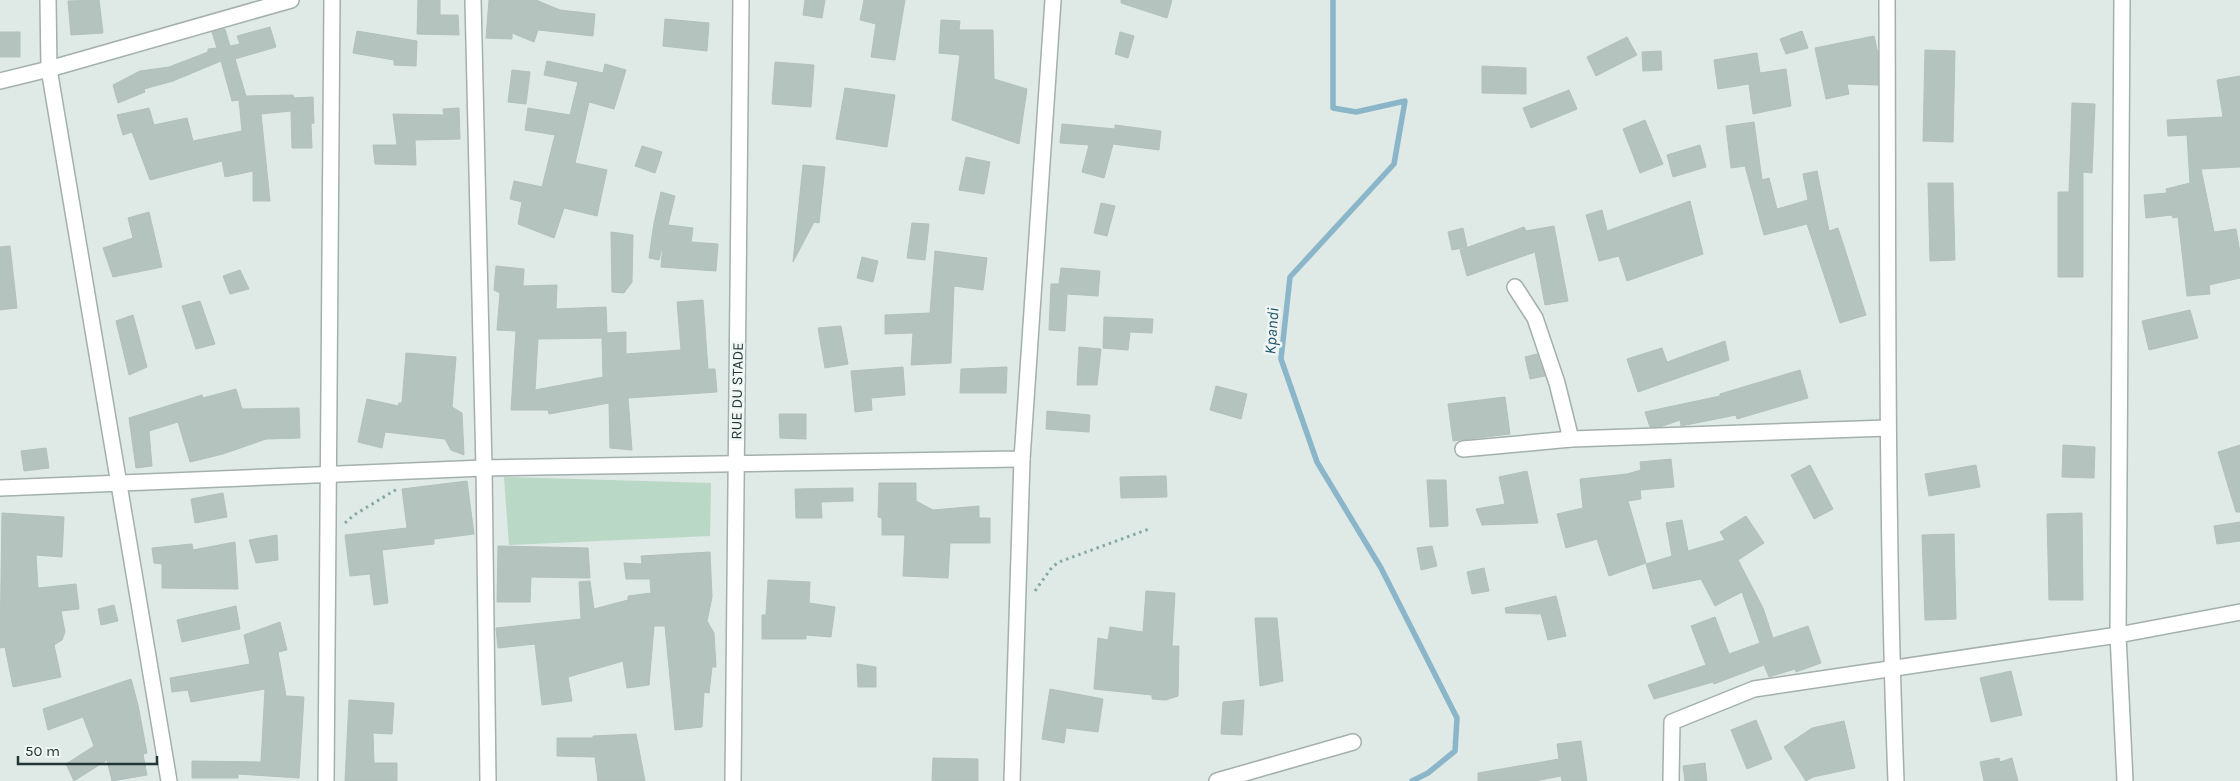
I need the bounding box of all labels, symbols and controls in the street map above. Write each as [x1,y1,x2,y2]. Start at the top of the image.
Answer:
water label: Kpandi [1260,307,1283,355]
street label: RUE DU STADE [727,342,747,440]
scale bar [18,734,156,766]
text: 50 m [25,742,60,760]

